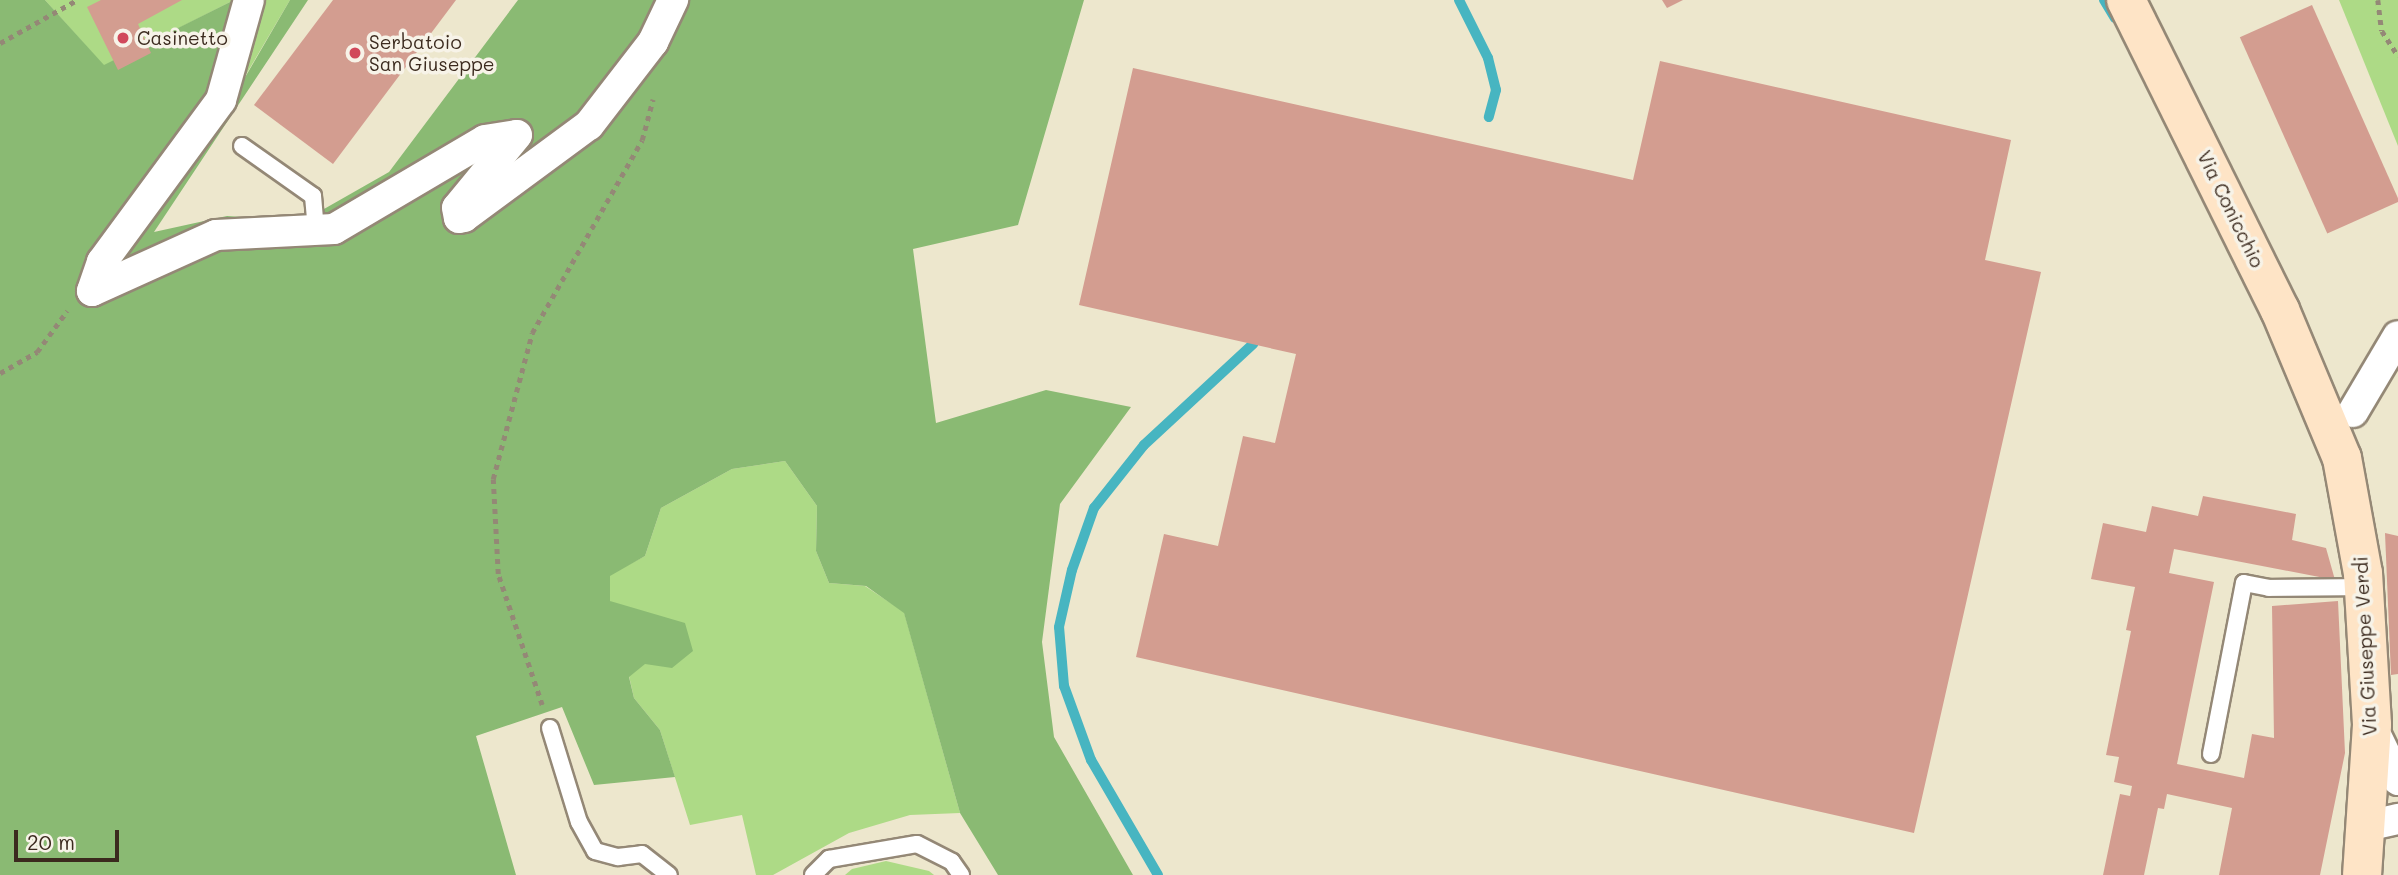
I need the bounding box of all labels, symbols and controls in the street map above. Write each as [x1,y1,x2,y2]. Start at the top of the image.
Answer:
place label: Casinetto [137,27,228,49]
marker: Casinetto [115,30,131,46]
place label: Serbatoio San Giuseppe [369,31,495,75]
marker: Serbatoio San Giuseppe [347,45,363,61]
street label: Via Conicchio [2193,147,2269,271]
street label: Via Giuseppe Verdi [2349,556,2381,736]
scale bar [18,816,122,860]
text: 20 m [27,828,75,855]

